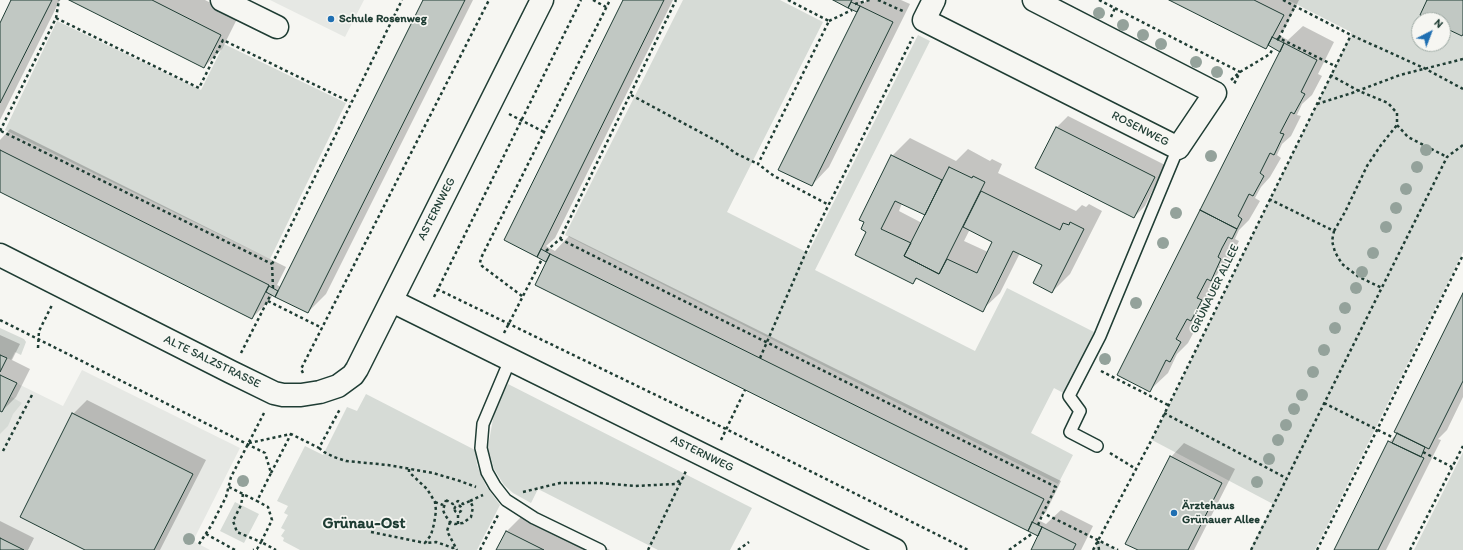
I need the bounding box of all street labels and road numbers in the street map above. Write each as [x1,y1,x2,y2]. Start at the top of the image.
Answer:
street label: ROSENWEG [1109,108,1171,150]
street label: ASTERNWEG [415,175,459,243]
street label: GRÜNAUER ALLEE [1187,242,1243,336]
street label: ALTE SALZSTRASSE [161,332,263,392]
street label: ASTERNWEG [668,433,736,475]

